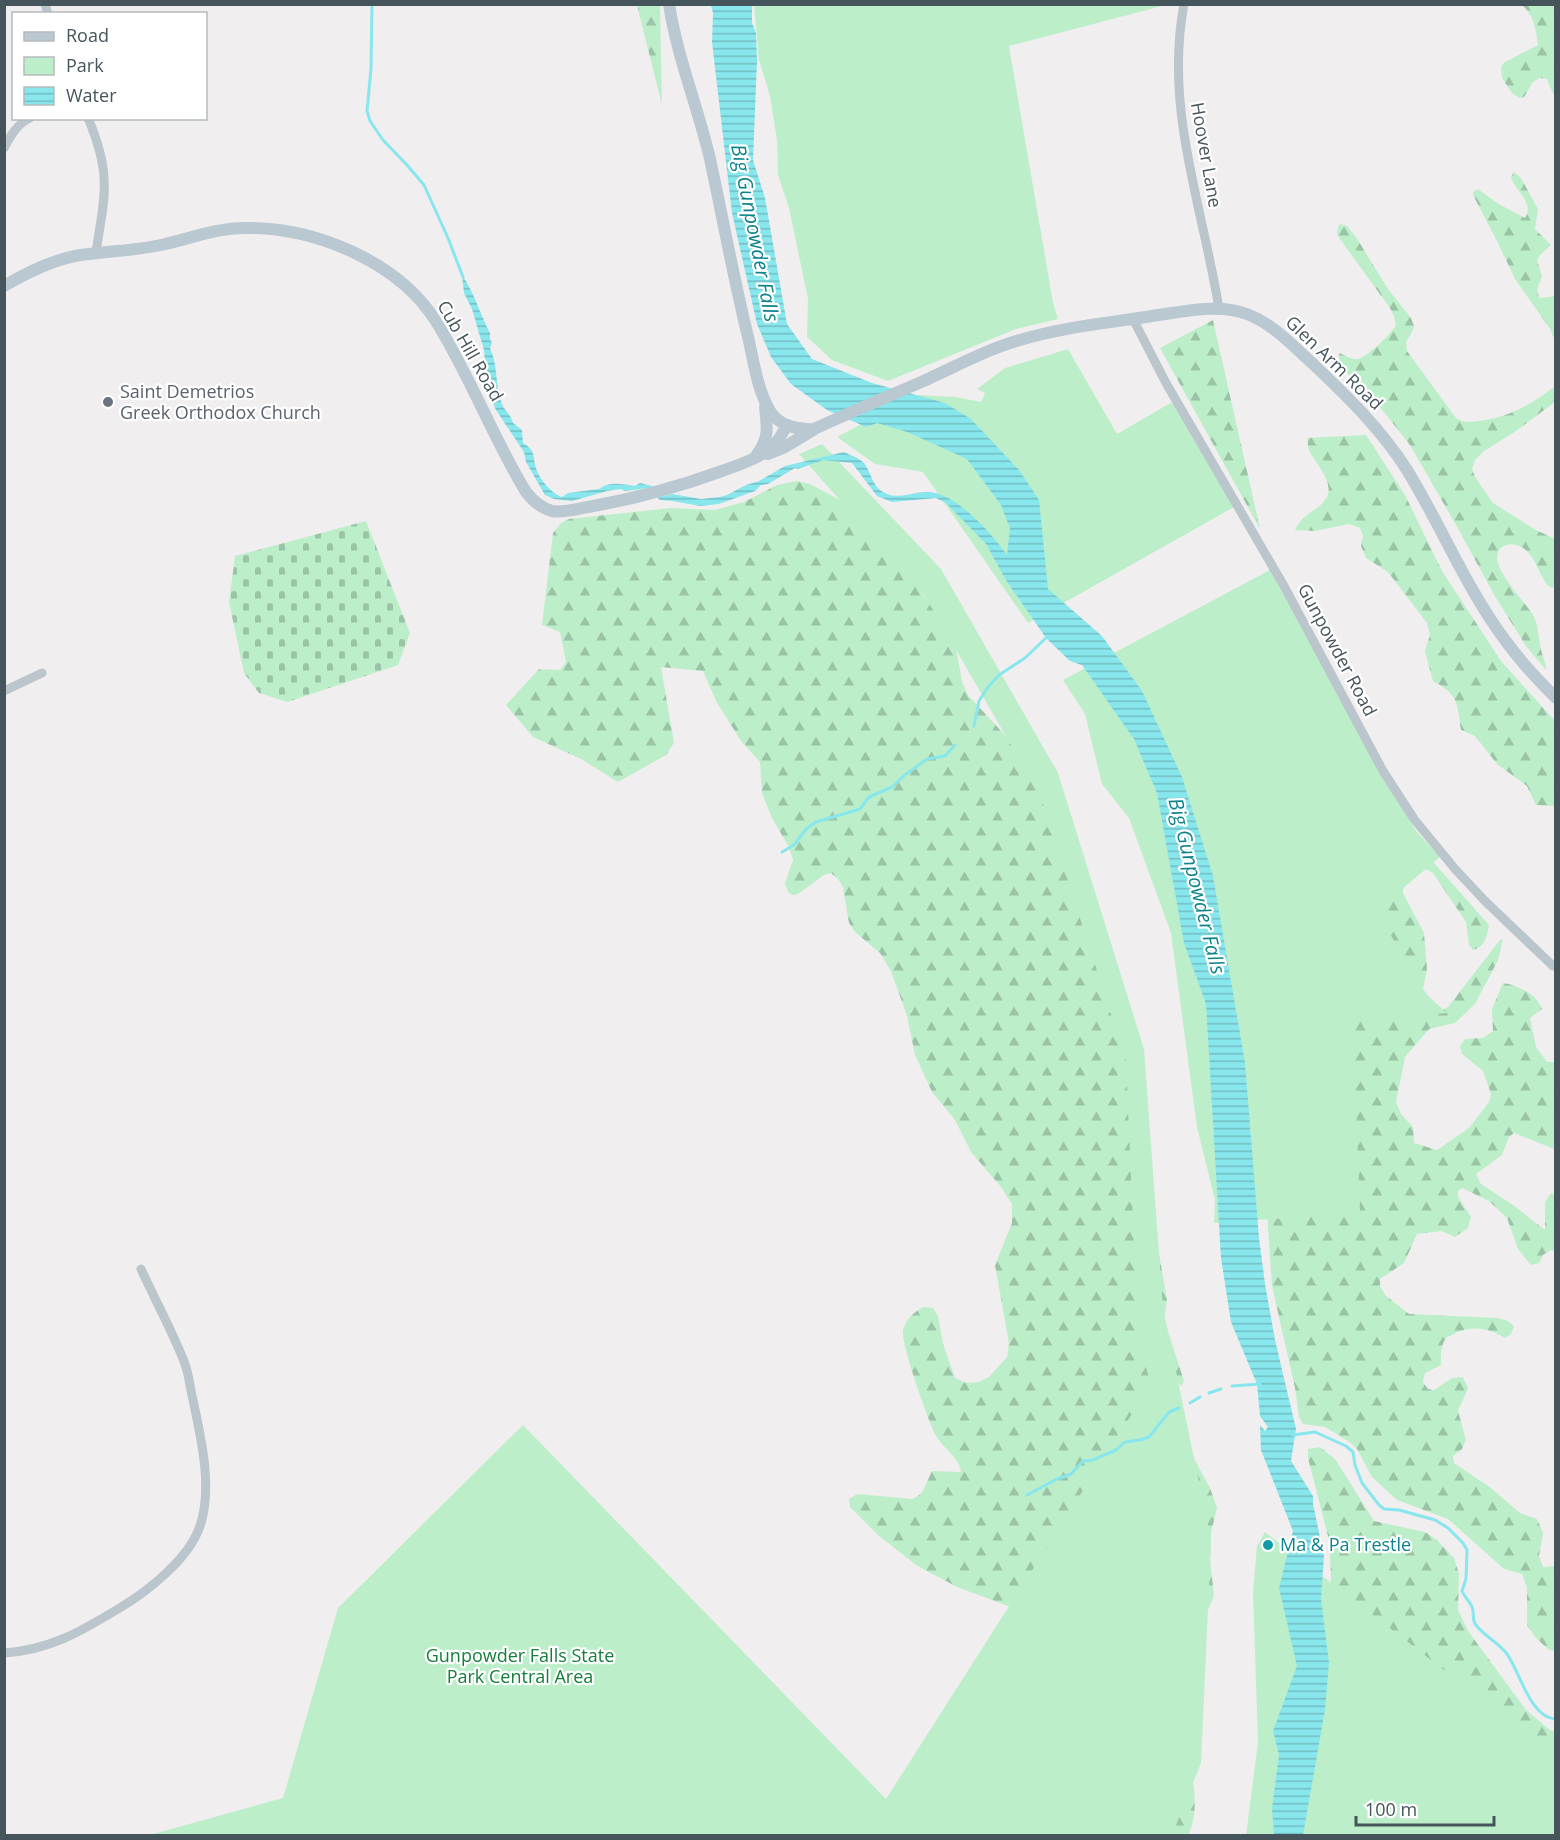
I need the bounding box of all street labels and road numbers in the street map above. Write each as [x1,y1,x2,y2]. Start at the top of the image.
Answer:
street label: Hoover Lane [1186,100,1228,209]
street label: Cub Hill Road [432,296,509,405]
street label: Glen Arm Road [1281,310,1389,415]
street label: Gunpowder Road [1293,579,1383,720]

